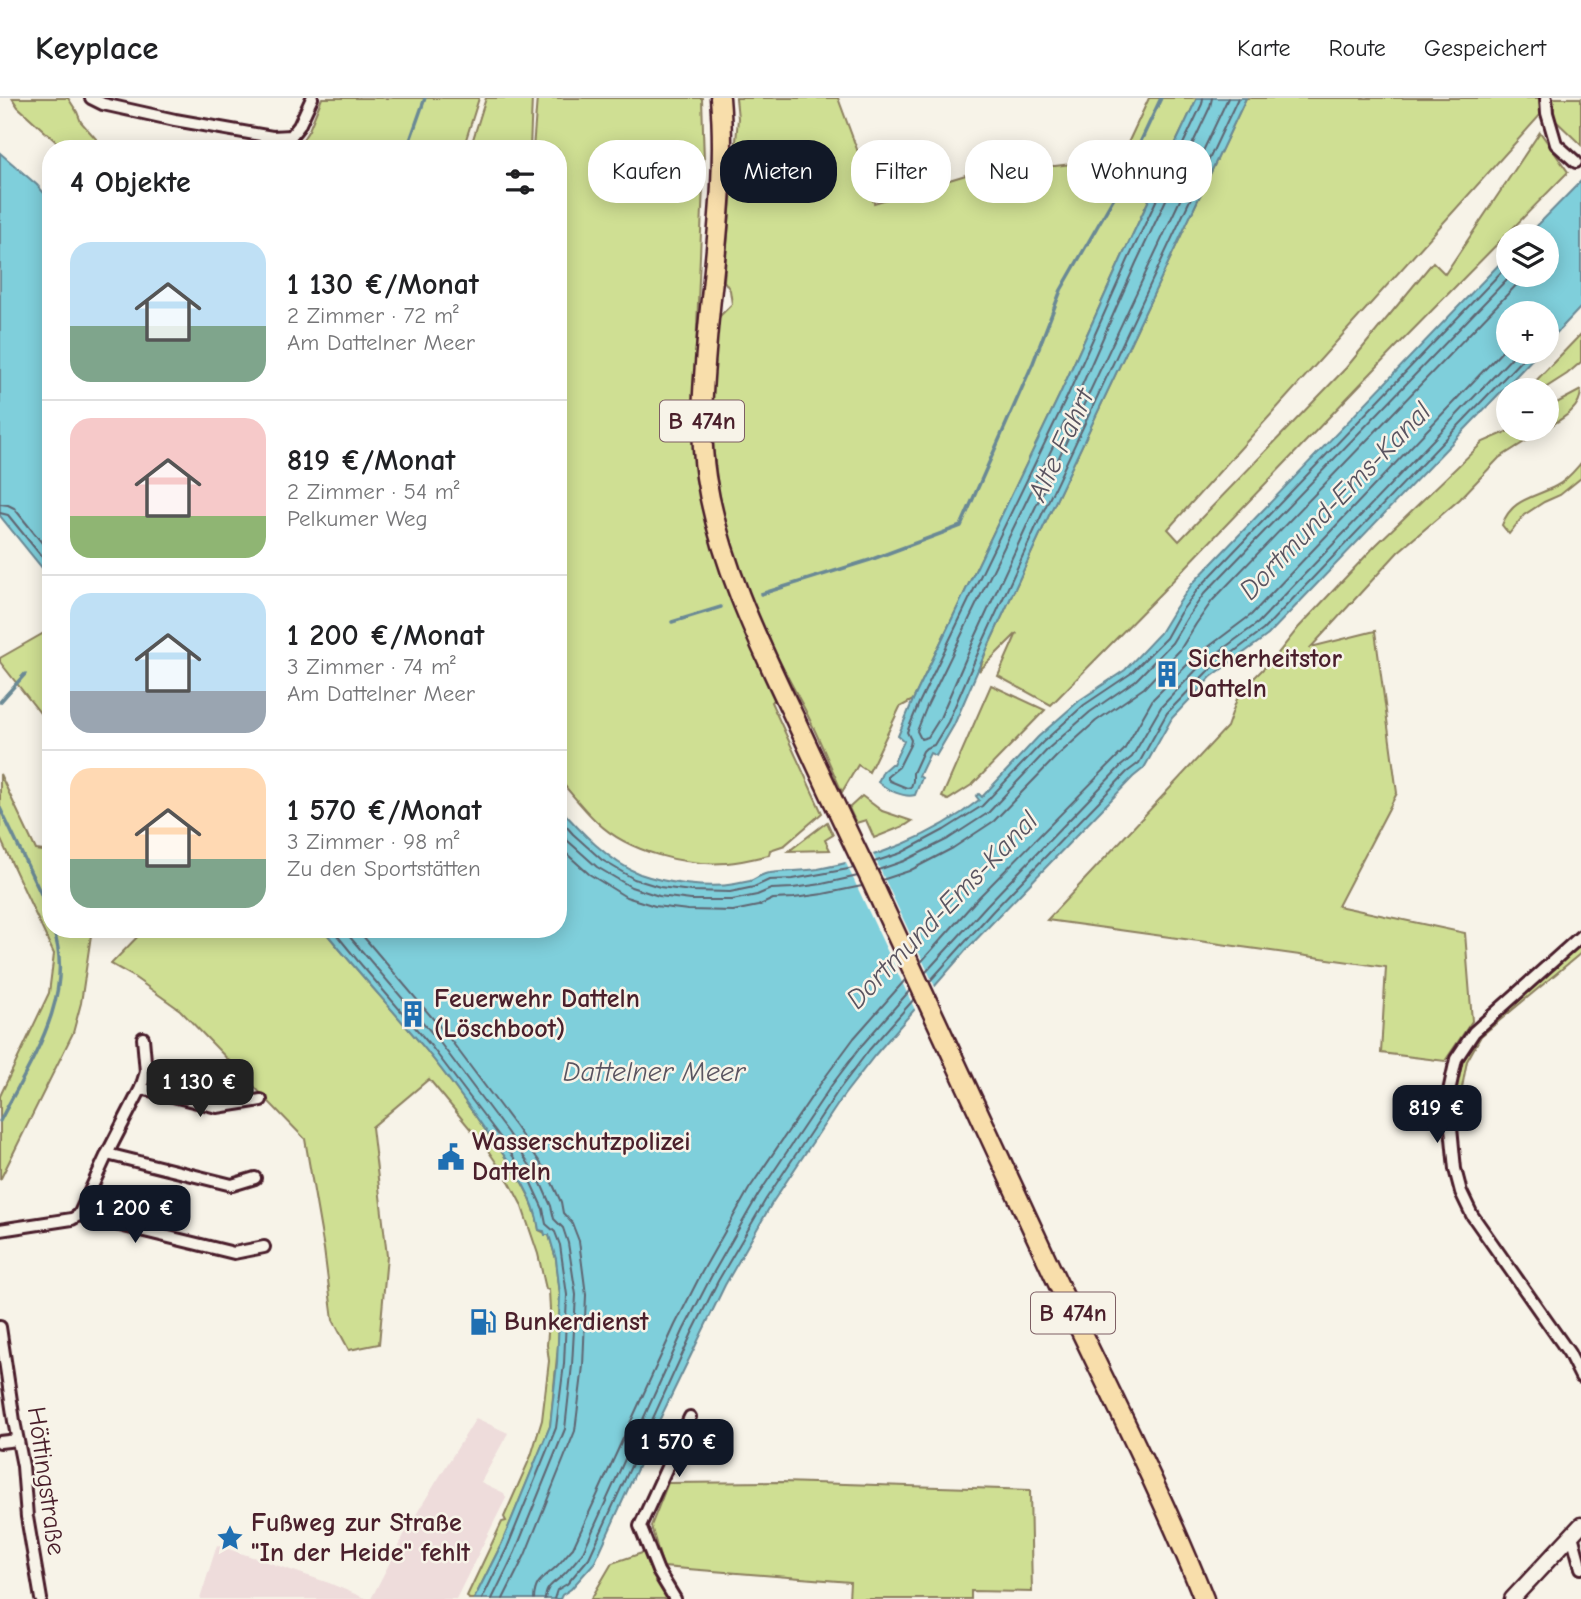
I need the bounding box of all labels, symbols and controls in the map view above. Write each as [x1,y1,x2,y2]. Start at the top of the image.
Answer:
text: Keyplace [35,29,158,67]
text: Karte [1237,34,1291,62]
text: Route [1329,34,1386,62]
text: Gespeichert [1424,34,1546,62]
chip: Kaufen [588,140,706,203]
chip: Mieten [720,140,837,203]
chip: Filter [851,140,951,203]
chip: Neu [965,140,1053,203]
chip: Wohnung [1067,140,1212,203]
icon: filters [501,163,539,201]
text: 4 Objekte [70,165,191,200]
map controls [1496,224,1559,441]
button: layers [1496,224,1559,287]
text: 1 130 €/Monat [287,267,479,302]
icon: home [126,270,210,354]
button: + [1496,301,1559,364]
text: 2 Zimmer · 72 m² [287,302,459,329]
text: Am Dattelner Meer [287,329,475,356]
button: − [1496,378,1559,441]
water label: Alte Fahrt [1021,382,1102,507]
water label: Dortmund-Ems-Kanal [1233,395,1438,606]
road number: B 474n [660,400,744,442]
text: 819 €/Monat [287,443,455,478]
icon: home [126,446,210,530]
text: 2 Zimmer · 54 m² [287,478,459,505]
text: Pelkumer Weg [287,505,428,532]
text: 1 200 €/Monat [287,618,484,653]
icon: home [126,621,210,705]
place label: Sicherheitstor Datteln [1188,644,1342,704]
text: 3 Zimmer · 74 m² [287,653,456,680]
building icon: Sicherheitstor Datteln [1152,659,1182,689]
text: Am Dattelner Meer [287,680,475,707]
text: 1 570 €/Monat [287,793,482,828]
icon: home [126,796,210,880]
water label: Dortmund-Ems-Kanal [840,804,1045,1015]
text: 3 Zimmer · 98 m² [287,828,460,855]
text: Zu den Sportstätten [287,855,481,882]
place label: Feuerwehr Datteln (Löschboot) [434,984,640,1044]
building icon: Feuerwehr Datteln (Löschboot) [398,999,428,1029]
water label: Dattelner Meer [563,1056,747,1088]
pin: 1 130 € [135,1060,265,1119]
text: 1 130 € [163,1068,237,1095]
pin: 819 € [1388,1086,1486,1145]
text: 819 € [1409,1094,1465,1121]
place label: Wasserschutzpolizei Datteln [472,1127,691,1187]
public building icon: Wasserschutzpolizei Datteln [436,1142,466,1172]
pin: 1 200 € [70,1186,200,1245]
text: 1 200 € [95,1194,175,1221]
road number: B 474n [1031,1293,1115,1334]
fuel station icon: Bunkerdienst [468,1307,498,1337]
place label: Bunkerdienst [504,1307,649,1337]
street label: Höttingstraße [21,1405,71,1557]
pin: 1 570 € [614,1420,744,1479]
text: 1 570 € [641,1428,717,1455]
place label: Fußweg zur Straße "In der Heide" fehlt [251,1508,471,1568]
place icon: Fußweg zur Straße "In der Heide" fehlt [215,1523,245,1553]

